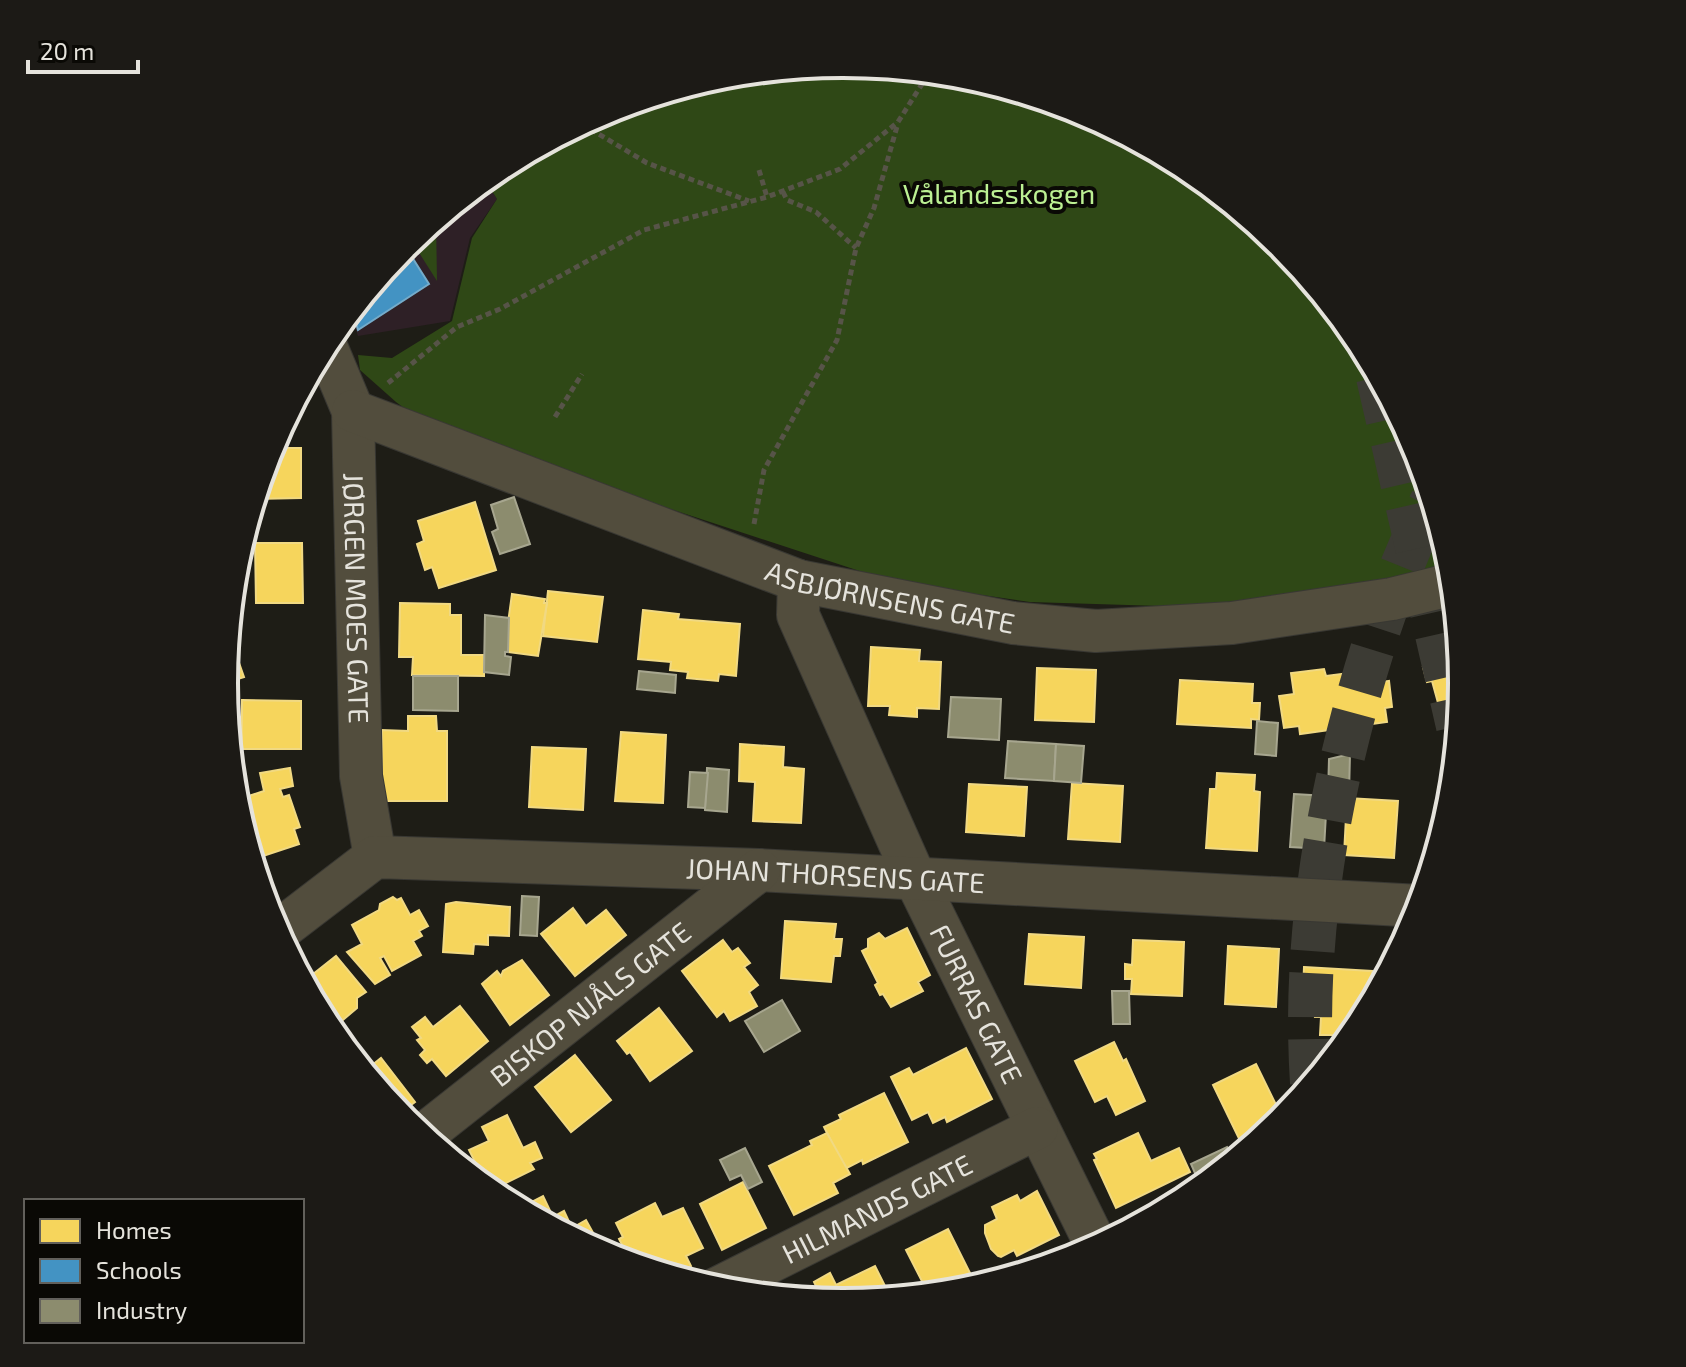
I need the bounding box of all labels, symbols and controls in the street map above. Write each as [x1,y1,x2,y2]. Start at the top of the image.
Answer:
scale bar [28,24,138,74]
text: 20 m [40,36,94,65]
park label: Vålandsskogen [903,176,1095,210]
street label: JØRGEN MOES GATE [337,473,377,724]
street label: ASBJØRNSENS GATE [761,553,1018,640]
street label: JOHAN THORSENS GATE [685,851,986,899]
street label: BISKOP NJÅLS GATE [483,914,697,1093]
street label: FURRAS GATE [923,919,1031,1089]
street label: HILMANDS GATE [776,1146,978,1270]
legend [24,1199,304,1343]
text: Homes [96,1215,172,1244]
text: Schools [96,1255,182,1284]
text: Industry [96,1295,188,1324]

